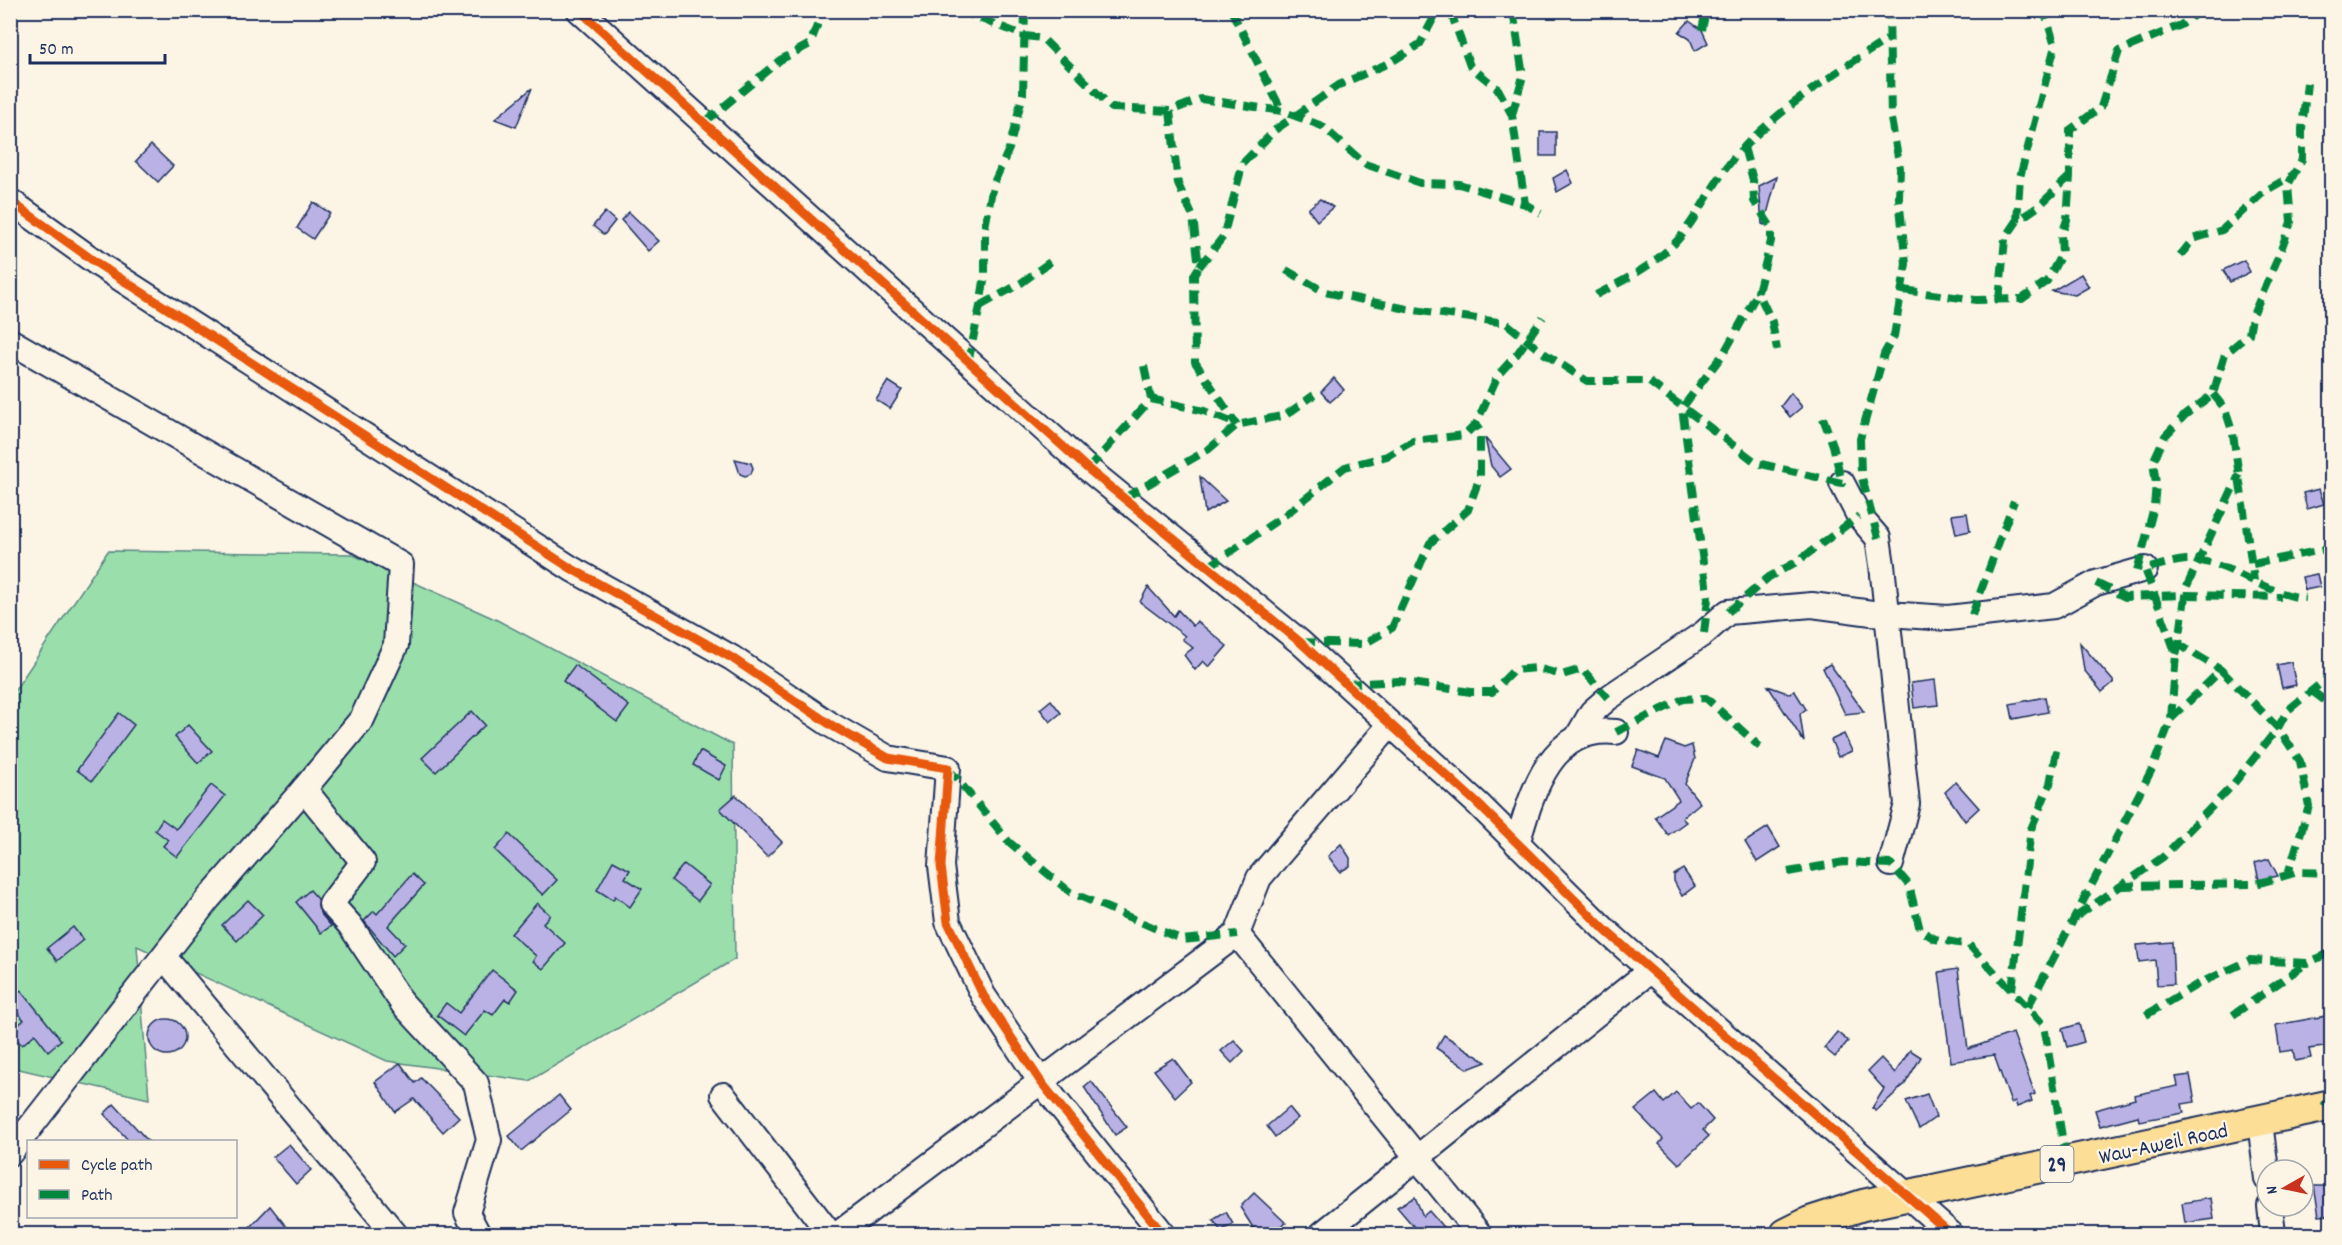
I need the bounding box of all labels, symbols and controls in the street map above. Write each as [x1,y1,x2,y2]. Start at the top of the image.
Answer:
scale bar [30,27,165,65]
text: 50 m [39,38,74,63]
street label: Wau-Aweil Road [2096,1117,2231,1174]
legend [27,1140,237,1218]
road number: 29 [2040,1146,2074,1182]
text: Cycle path [81,1154,152,1179]
north arrow [2255,1158,2315,1218]
text: Path [81,1184,113,1209]
text: N [2261,1184,2285,1196]

